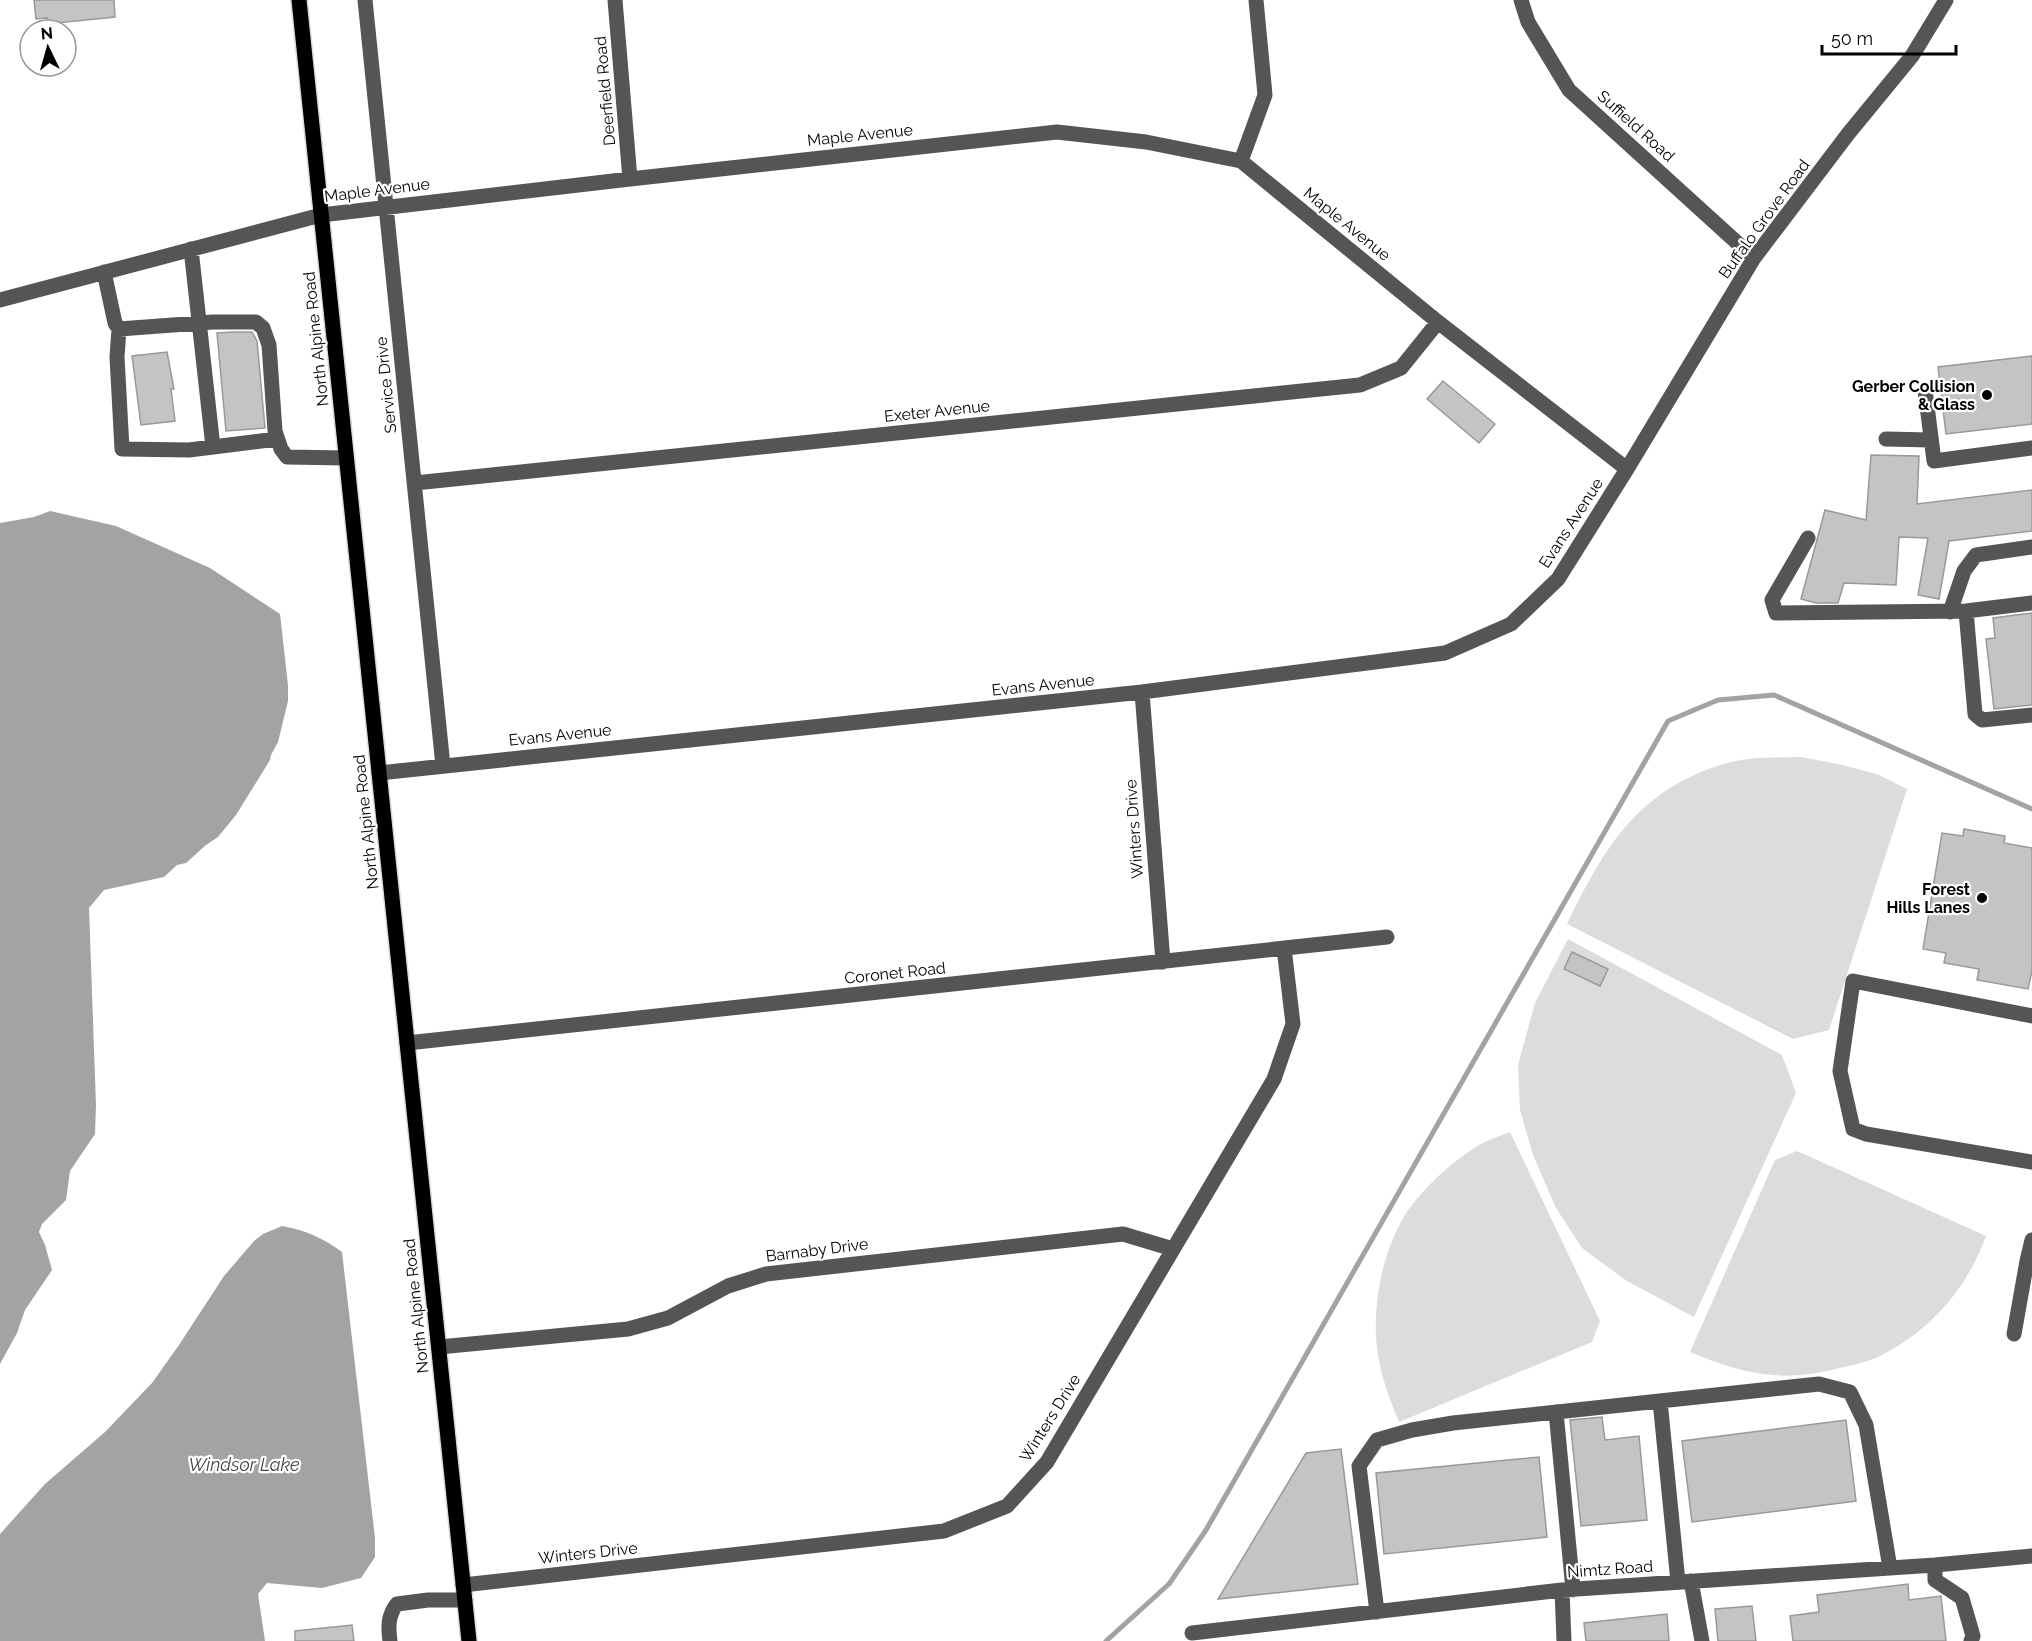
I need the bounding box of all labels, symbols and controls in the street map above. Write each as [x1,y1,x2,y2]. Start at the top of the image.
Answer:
north arrow [18,18,78,78]
scale bar [1822,18,1956,56]
text: N [40,24,54,44]
text: 50 m [1831,28,1873,49]
street label: Deerfield Road [591,35,619,147]
street label: Suffield Road [1594,86,1678,166]
street label: Maple Avenue [806,120,914,150]
street label: Buffalo Grove Road [1715,156,1814,282]
street label: Maple Avenue [323,174,431,206]
street label: Maple Avenue [1300,183,1394,265]
street label: North Alpine Road [299,271,333,407]
street label: Service Drive [371,336,401,434]
place label: Gerber Collision & Glass [1852,377,1975,414]
marker: Gerber Collision & Glass [1980,388,1994,402]
street label: Exeter Avenue [883,396,991,426]
street label: Evans Avenue [1535,475,1607,571]
street label: Evans Avenue [991,670,1095,700]
street label: Evans Avenue [508,720,612,750]
street label: North Alpine Road [349,754,383,890]
street label: Winters Drive [1121,779,1147,879]
place label: Forest Hills Lanes [1886,880,1970,917]
marker: Forest Hills Lanes [1975,891,1989,905]
street label: Coronet Road [843,958,947,988]
street label: Barnaby Drive [765,1234,869,1266]
street label: North Alpine Road [399,1238,433,1374]
street label: Winters Drive [1016,1371,1084,1465]
water label: Windsor Lake [188,1454,300,1475]
street label: Winters Drive [537,1538,639,1568]
street label: Nimtz Road [1566,1557,1654,1581]

